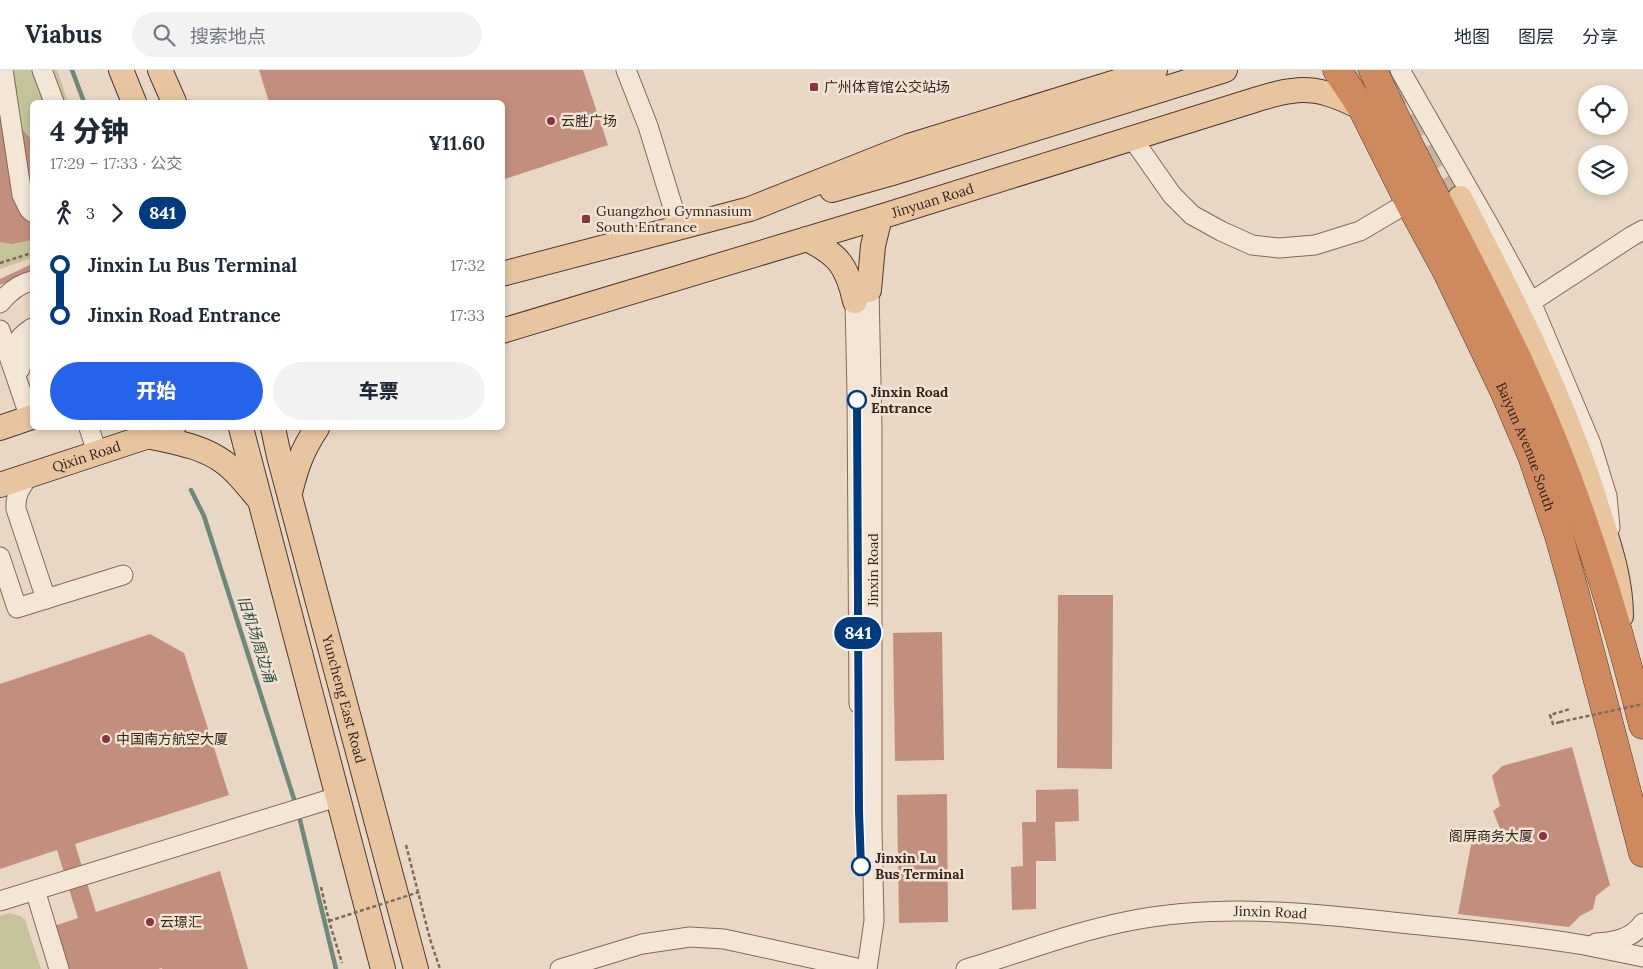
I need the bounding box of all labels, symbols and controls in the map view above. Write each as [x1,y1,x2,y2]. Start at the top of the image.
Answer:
search box [132,12,482,57]
text: Viabus [25,19,102,50]
icon: search [150,21,178,49]
text: 搜索地点 [190,24,266,48]
text: 地图 [1454,25,1490,48]
text: 图层 [1518,25,1554,48]
text: 分享 [1582,25,1618,48]
place label: 广州体育馆公交站场 [824,78,950,96]
marker: 广州体育馆公交站场 [808,81,820,93]
map controls [1578,85,1628,195]
button: locate [1578,85,1628,135]
place label: 云胜广场 [561,112,617,130]
text: 4 分钟 [50,113,129,149]
marker: 云胜广场 [545,115,557,127]
text: ¥11.60 [428,131,485,155]
button: layers [1578,145,1628,195]
text: 17:29 – 17:33 · 公交 [50,153,182,173]
street label: Jinyuan Road [888,179,976,222]
icon: walk [50,199,78,227]
icon: forward [103,199,131,227]
text: 841 [149,201,176,224]
place label: Guangzhou Gymnasium South Entrance [596,202,752,236]
text: 3 [86,203,95,223]
marker: Guangzhou Gymnasium South Entrance [580,213,592,225]
text: Jinxin Lu Bus Terminal [88,253,297,277]
text: 17:32 [450,255,485,275]
text: Jinxin Road Entrance [88,303,281,327]
text: 17:33 [450,305,485,325]
button: 开始 [50,362,263,420]
button: 车票 [273,362,485,420]
street label: Baiyun Avenue South [1492,379,1559,514]
place label: Jinxin Road Entrance [871,383,948,417]
marker: Jinxin Road Entrance [847,390,867,410]
street label: Qixin Road [50,437,123,476]
street label: Jinxin Road [864,533,882,608]
water label: 旧机场周边涌 [234,593,281,687]
line badge: 841 [829,617,887,649]
text: 841 [844,621,872,644]
street label: Yuncheng East Road [318,632,370,765]
place label: 中国南方航空大厦 [116,730,228,748]
marker: 中国南方航空大厦 [100,733,112,745]
place label: 阁屏商务大厦 [1449,827,1533,845]
marker: 阁屏商务大厦 [1537,830,1549,842]
place label: Jinxin Lu Bus Terminal [875,849,965,883]
marker: Jinxin Lu Bus Terminal [851,856,871,876]
street label: Jinxin Road [1232,902,1308,923]
place label: 云璟汇 [160,913,202,931]
marker: 云璟汇 [144,916,156,928]

